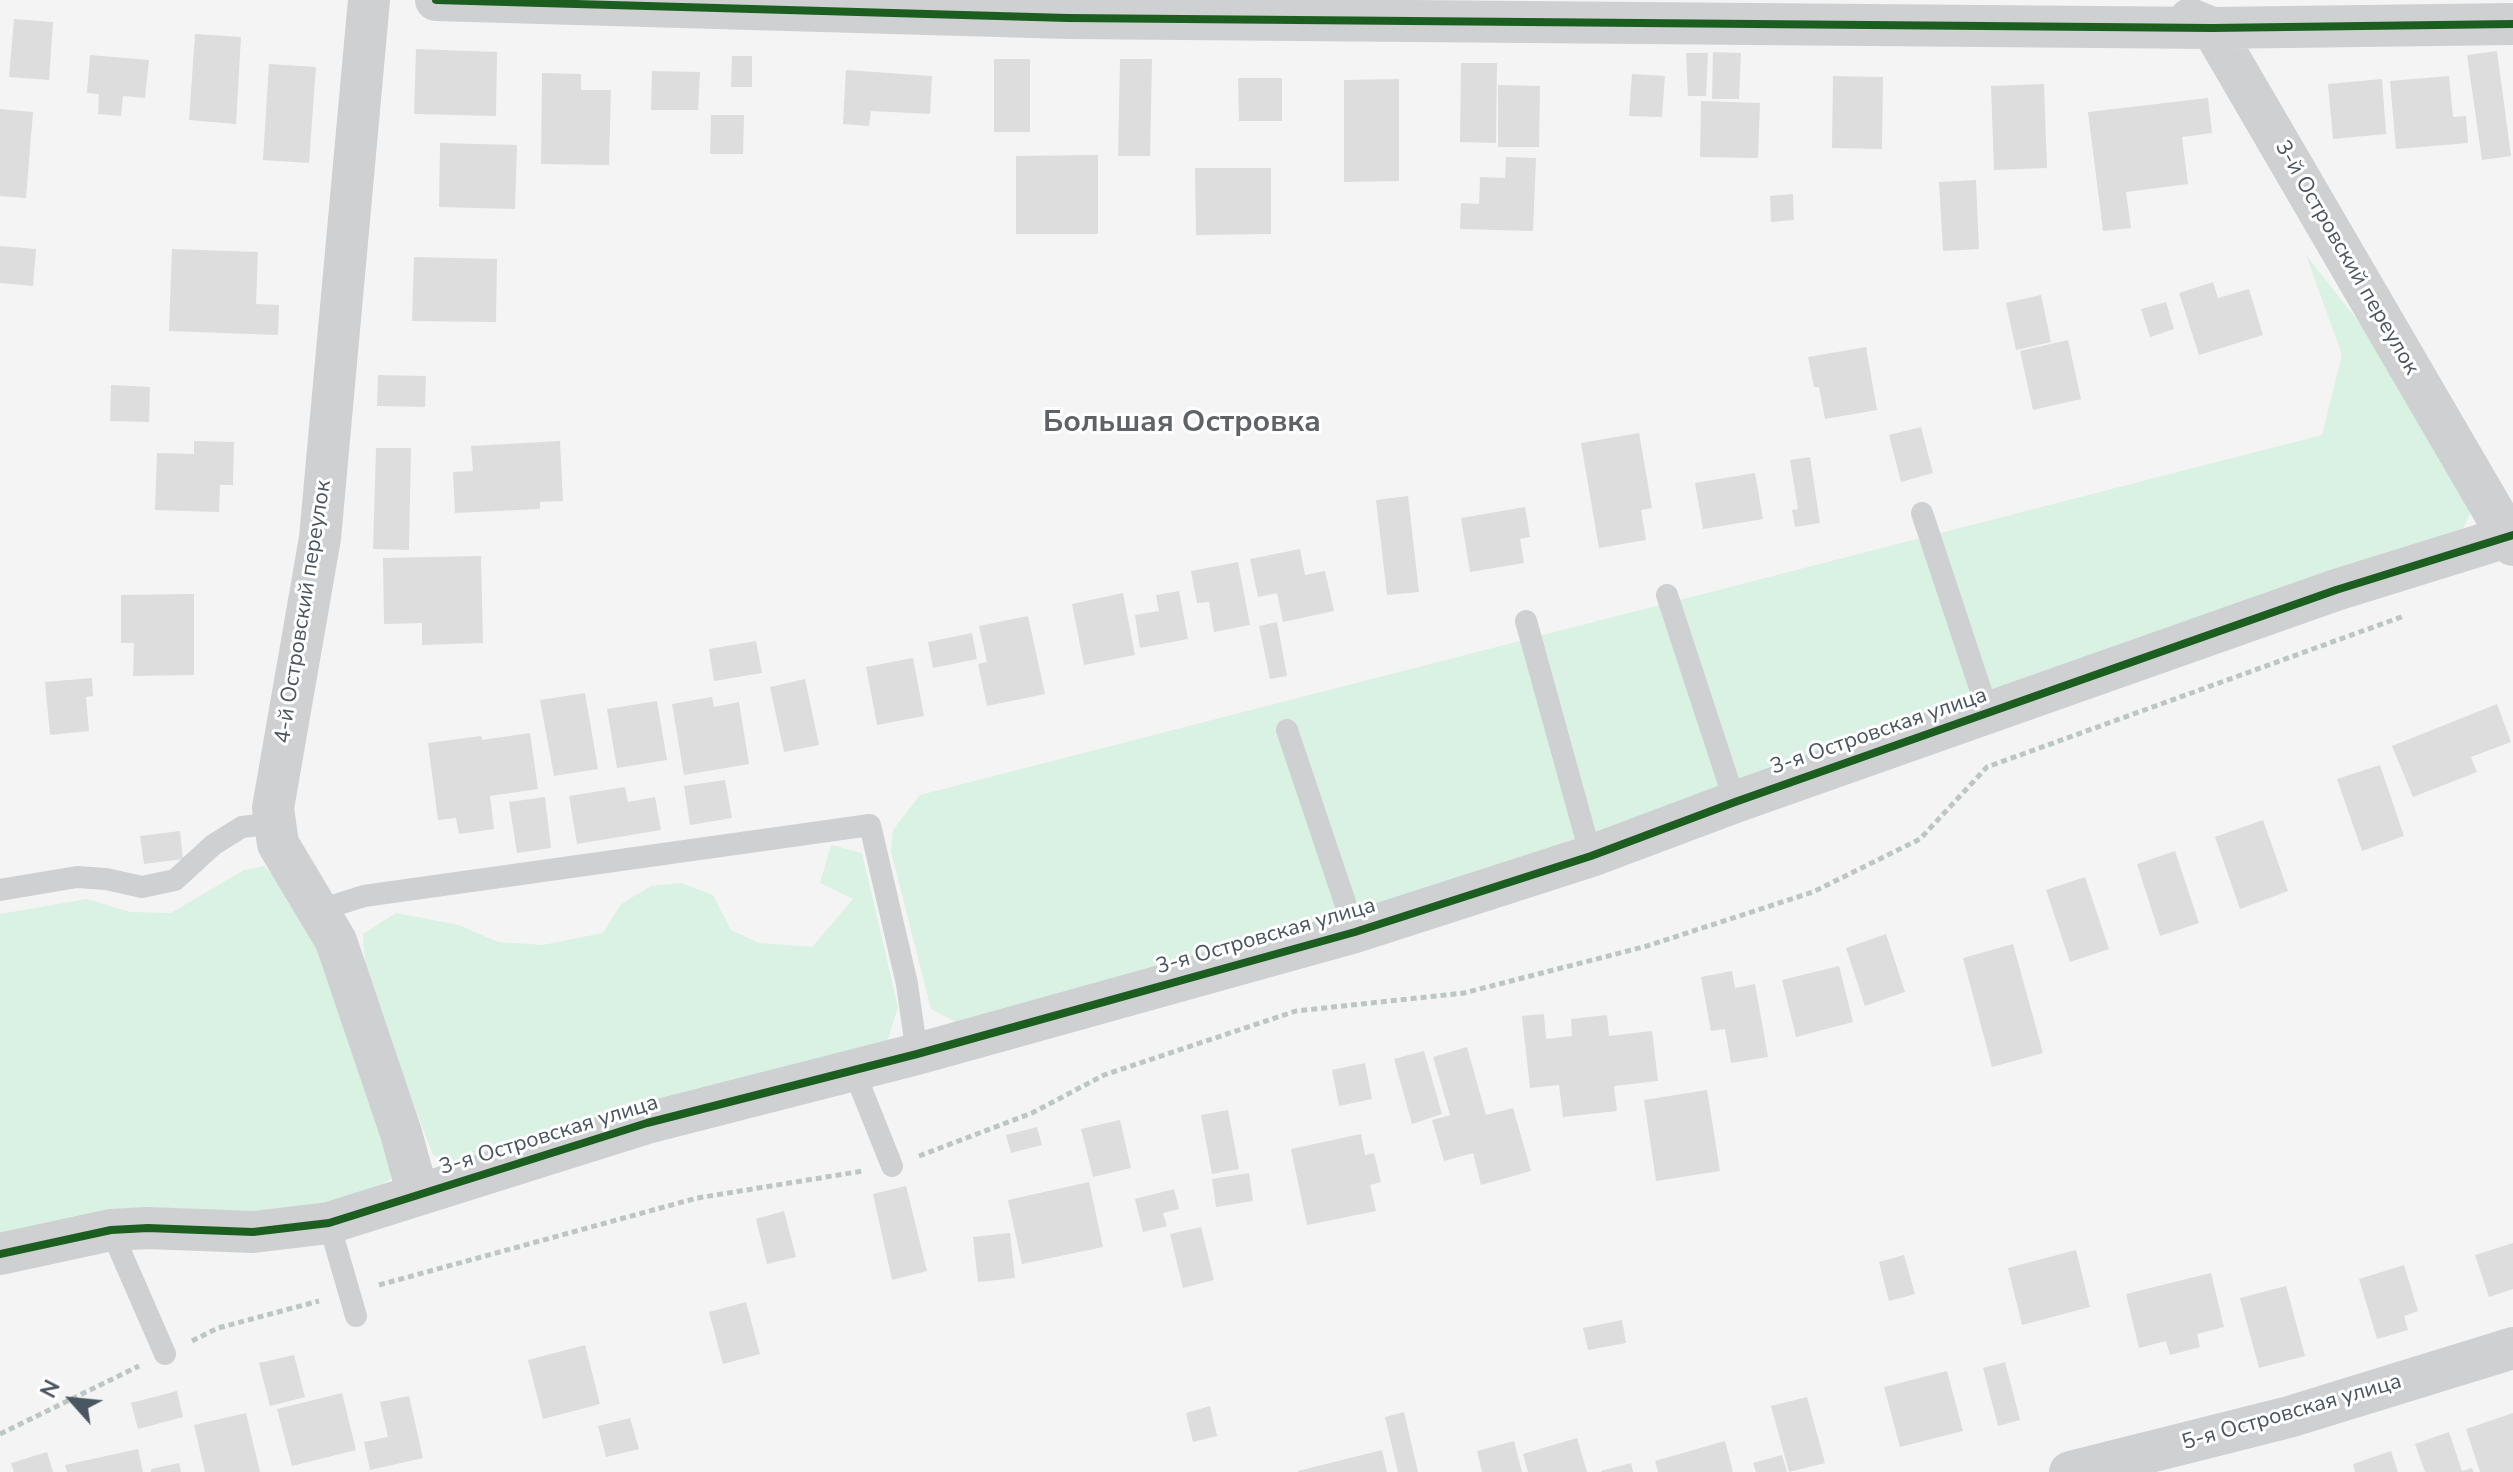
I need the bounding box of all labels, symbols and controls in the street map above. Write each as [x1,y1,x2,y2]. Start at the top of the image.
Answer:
street label: 3-й Островский переулок [2268,136,2424,380]
district label: Большая Островка [1043,406,1321,442]
street label: 4-й Островский переулок [270,479,338,745]
street label: 3-я Островская улица [1767,683,1991,781]
street label: 3-я Островская улица [1153,893,1379,981]
street label: 3-я Островская улица [436,1090,662,1182]
north arrow [32,1360,112,1440]
street label: 5-я Островская улица [2179,1369,2405,1457]
text: N [34,1375,68,1403]

